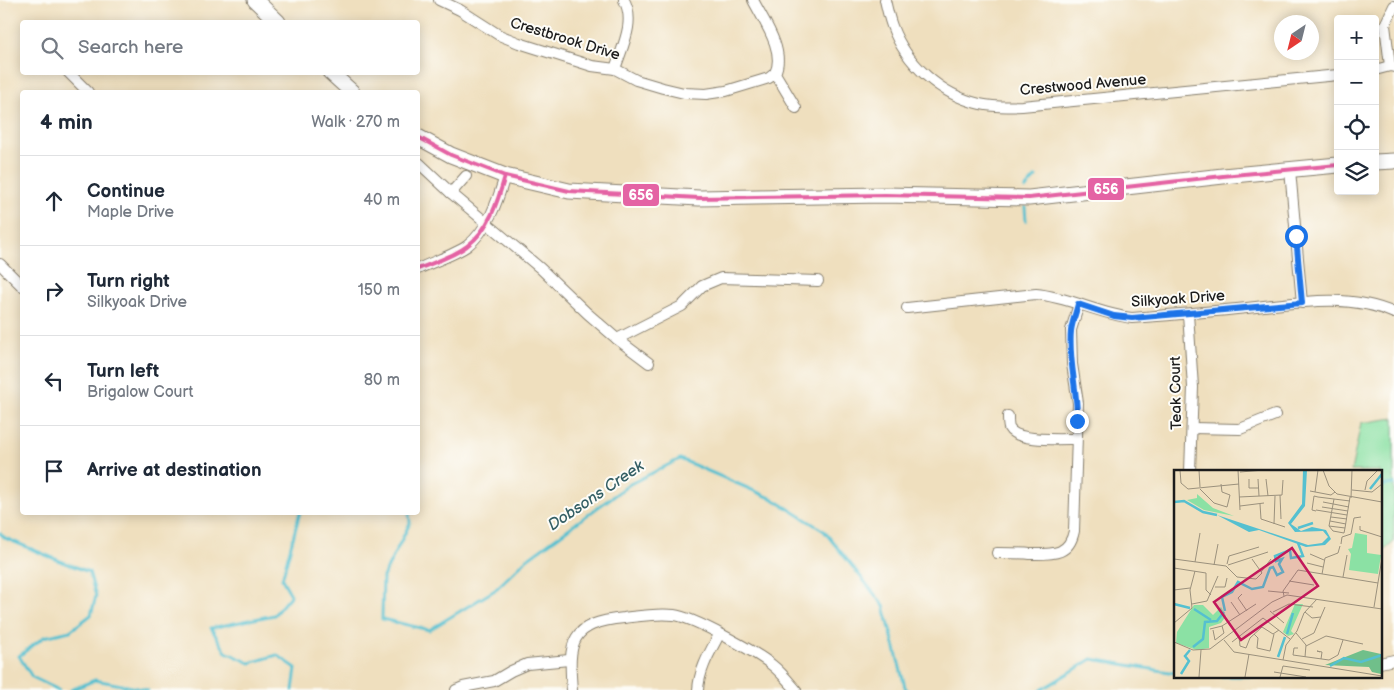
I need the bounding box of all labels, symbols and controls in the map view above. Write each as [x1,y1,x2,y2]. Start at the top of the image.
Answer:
street label: Crestbrook Drive [508,13,622,65]
north arrow [1274,15,1319,60]
map controls [1334,15,1379,195]
button: + [1334,15,1379,60]
search box [20,20,420,75]
icon: search [38,34,66,62]
text: Search here [78,36,183,59]
button: − [1334,60,1379,105]
street label: Crestwood Avenue [1019,70,1147,100]
button: locate [1334,105,1379,150]
text: 4 min [40,110,93,135]
text: Walk · 270 m [311,113,400,132]
button: layers [1334,150,1379,195]
line badge: 656 [1087,177,1125,201]
text: Continue [87,180,165,203]
text: 656 [1093,181,1119,198]
line badge: 656 [622,183,660,207]
icon: ahead [40,187,68,215]
text: 656 [628,187,654,204]
text: 40 m [363,191,400,210]
text: Maple Drive [87,203,174,222]
route start [1285,225,1308,248]
text: Turn right [87,270,170,293]
icon: right [40,277,68,305]
text: 150 m [358,281,400,300]
street label: Silkyoak Drive [1131,286,1225,312]
text: Silkyoak Drive [87,293,187,312]
street label: Teak Court [1166,356,1186,430]
text: Turn left [87,360,159,383]
icon: left [40,367,68,395]
text: 80 m [364,371,400,390]
text: Brigalow Court [87,383,193,402]
route end [1066,410,1089,433]
water label: Dobsons Creek [544,456,649,535]
icon: arrive [40,457,68,485]
text: Arrive at destination [87,459,262,482]
inset map [1174,470,1382,678]

